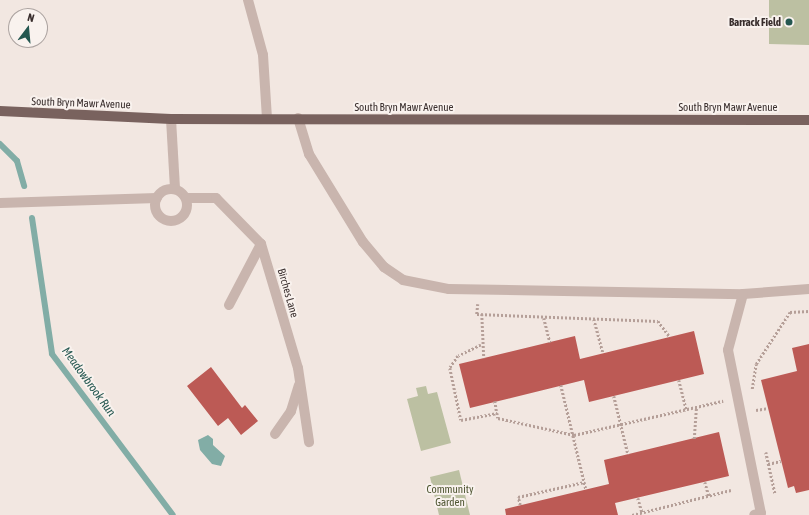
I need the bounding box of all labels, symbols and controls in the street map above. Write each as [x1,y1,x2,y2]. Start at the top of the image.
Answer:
north arrow [8,8,48,48]
text: N [26,11,36,24]
place label: Barrack Field [729,15,781,29]
marker: Barrack Field [784,17,794,27]
street label: South Bryn Mawr Avenue [31,95,131,111]
street label: South Bryn Mawr Avenue [354,100,454,114]
street label: South Bryn Mawr Avenue [678,100,778,114]
street label: Birches Lane [275,267,301,319]
water label: Meadowbrook Run [58,345,118,419]
park label: Community Garden [427,483,473,509]

